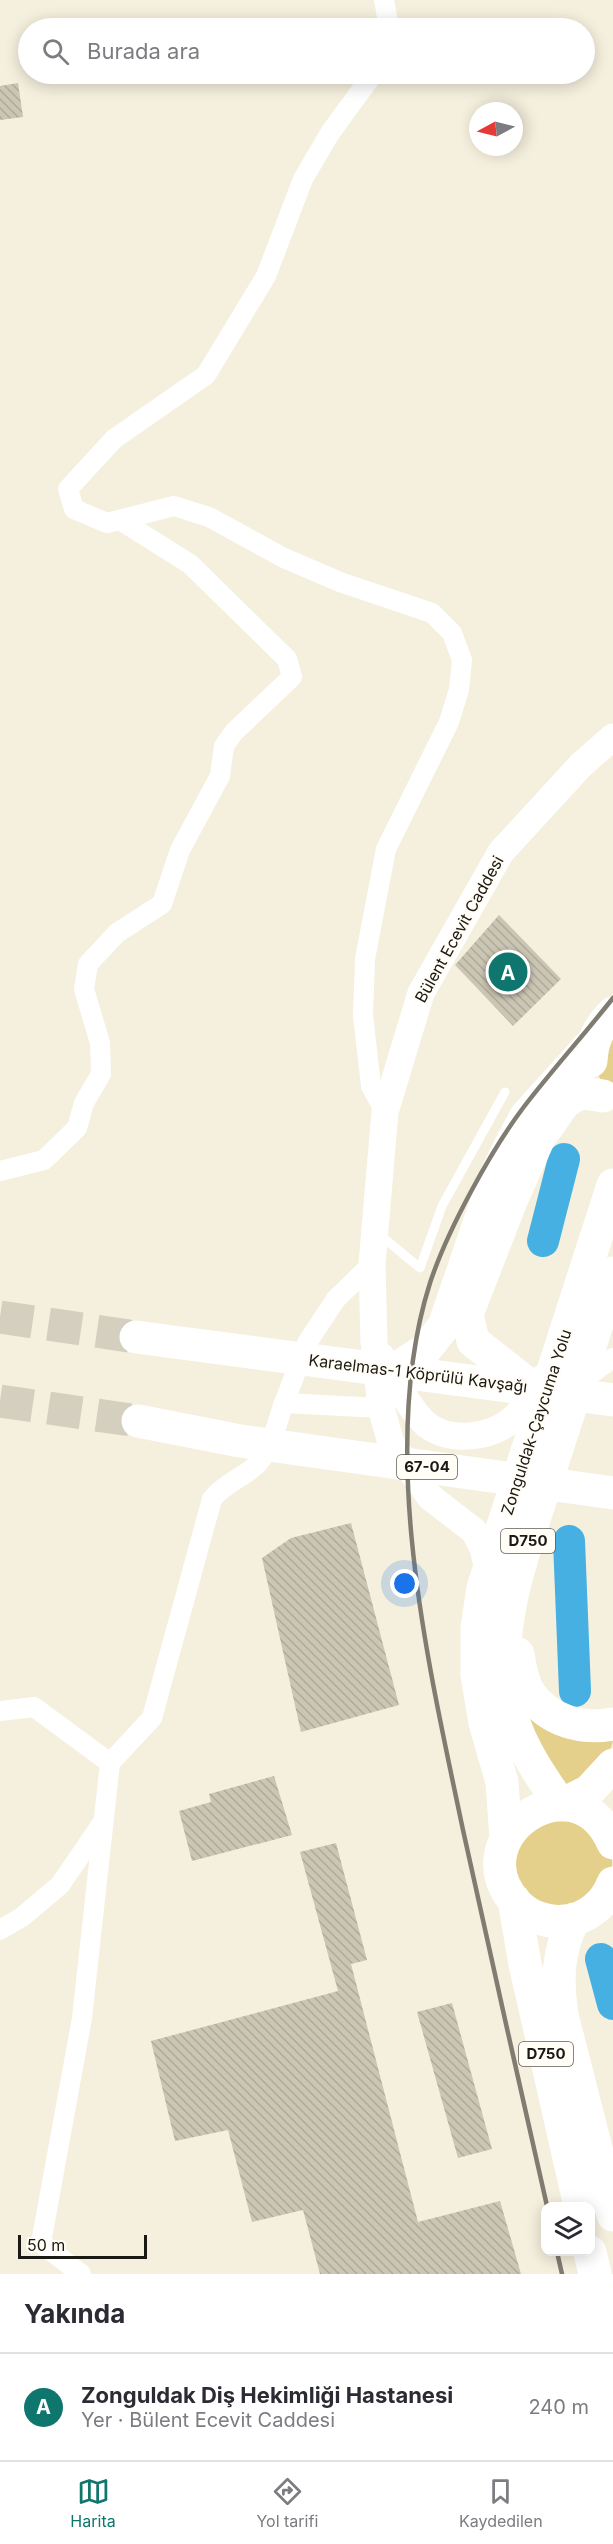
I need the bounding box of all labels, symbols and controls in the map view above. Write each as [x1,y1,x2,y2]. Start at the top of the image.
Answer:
search box [18,18,595,84]
icon: search [39,35,72,68]
text: Burada ara [87,38,200,64]
north arrow [469,102,523,156]
street label: Bülent Ecevit Caddesi [410,852,508,1006]
pin: A [488,950,528,994]
street label: Zonguldak-Çaycuma Yolu [496,1327,576,1517]
street label: Karaelmas-1 Köprülü Kavşağı [308,1350,528,1396]
road number: 67-04 [397,1455,457,1479]
road number: D750 [501,1529,555,1553]
your location [390,1569,419,1598]
road number: D750 [519,2042,573,2066]
map controls [541,2202,595,2256]
button: layers [541,2202,595,2256]
scale bar [18,2232,147,2260]
text: 50 m [27,2235,65,2255]
text: Yakında [24,2298,125,2329]
text: Zonguldak Diş Hekimliği Hastanesi [81,2382,453,2408]
text: A [36,2395,51,2419]
text: 240 m [528,2395,589,2419]
text: Yer · Bülent Ecevit Caddesi [81,2408,335,2432]
tab: Harita [70,2475,116,2531]
tab: Yol tarifi [256,2475,318,2531]
tab: Kaydedilen [459,2475,543,2531]

